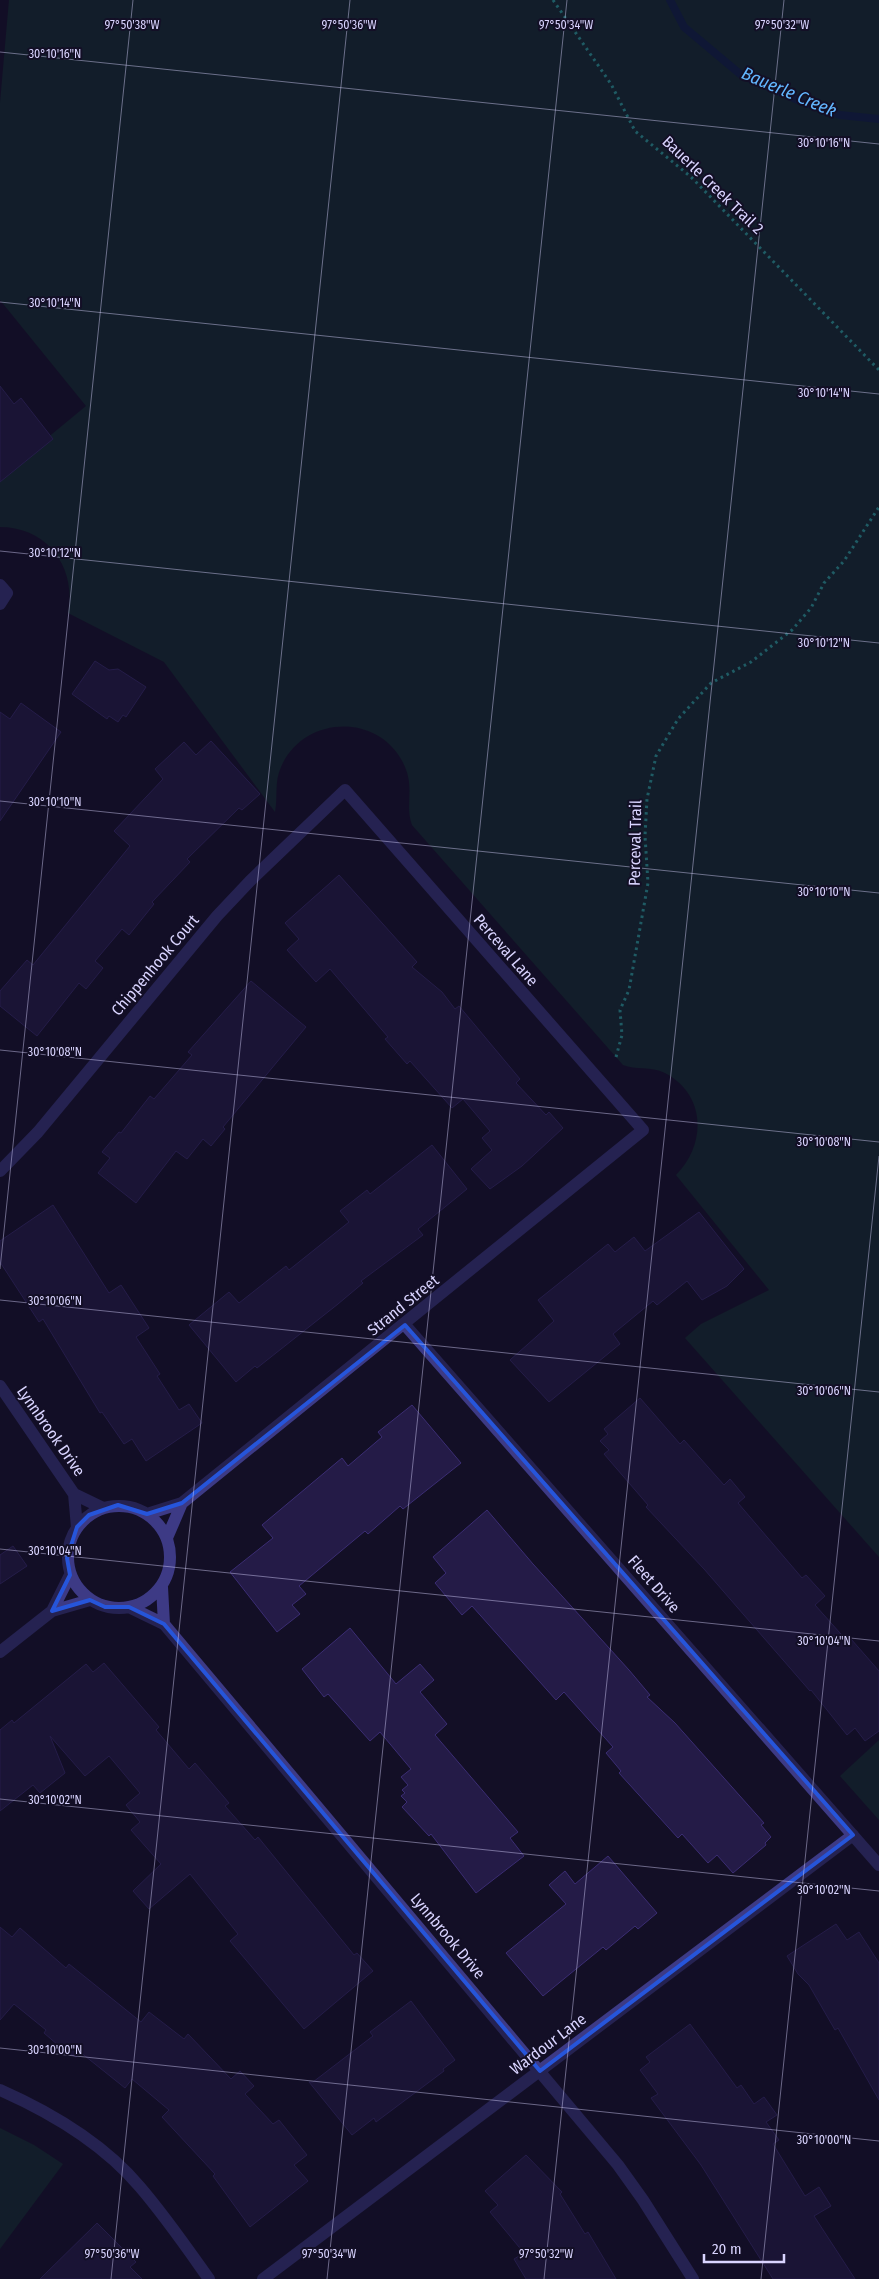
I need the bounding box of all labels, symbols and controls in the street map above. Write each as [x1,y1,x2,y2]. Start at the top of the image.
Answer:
text: 97°50'38"W [104,18,160,32]
text: 97°50'36"W [322,18,377,32]
text: 97°50'34"W [539,18,593,32]
text: 97°50'32"W [755,18,809,32]
text: 30°10'16"N [29,47,81,61]
water label: Bauerle Creek [738,62,840,122]
street label: Bauerle Creek Trail 2 [658,132,768,238]
text: 30°10'16"N [798,136,850,150]
text: 30°10'14"N [29,296,81,310]
text: 30°10'14"N [798,386,850,400]
text: 30°10'12"N [29,546,81,560]
text: 30°10'12"N [798,636,850,650]
text: 30°10'10"N [28,795,82,809]
street label: Perceval Trail [625,800,645,886]
text: 30°10'10"N [797,885,851,899]
street label: Chippenhook Court [107,910,203,1019]
street label: Perceval Lane [470,910,542,990]
text: 30°10'08"N [28,1045,82,1059]
text: 30°10'08"N [797,1135,851,1149]
street label: Strand Street [364,1270,443,1340]
text: 30°10'06"N [28,1294,82,1308]
street label: Lynnbrook Drive [13,1382,89,1480]
text: 30°10'06"N [797,1384,851,1398]
text: 30°10'04"N [28,1544,82,1558]
street label: Fleet Drive [624,1551,684,1617]
text: 30°10'04"N [797,1634,851,1648]
text: 30°10'02"N [28,1793,82,1807]
text: 30°10'02"N [797,1883,851,1897]
street label: Lynnbrook Drive [407,1889,489,1983]
street label: Wardour Lane [506,2009,590,2079]
text: 30°10'00"N [28,2043,82,2057]
text: 30°10'00"N [797,2133,851,2147]
scale bar [704,2232,784,2264]
text: 20 m [712,2240,742,2258]
text: 97°50'36"W [85,2247,140,2261]
text: 97°50'34"W [302,2247,356,2261]
text: 97°50'32"W [519,2247,573,2261]

